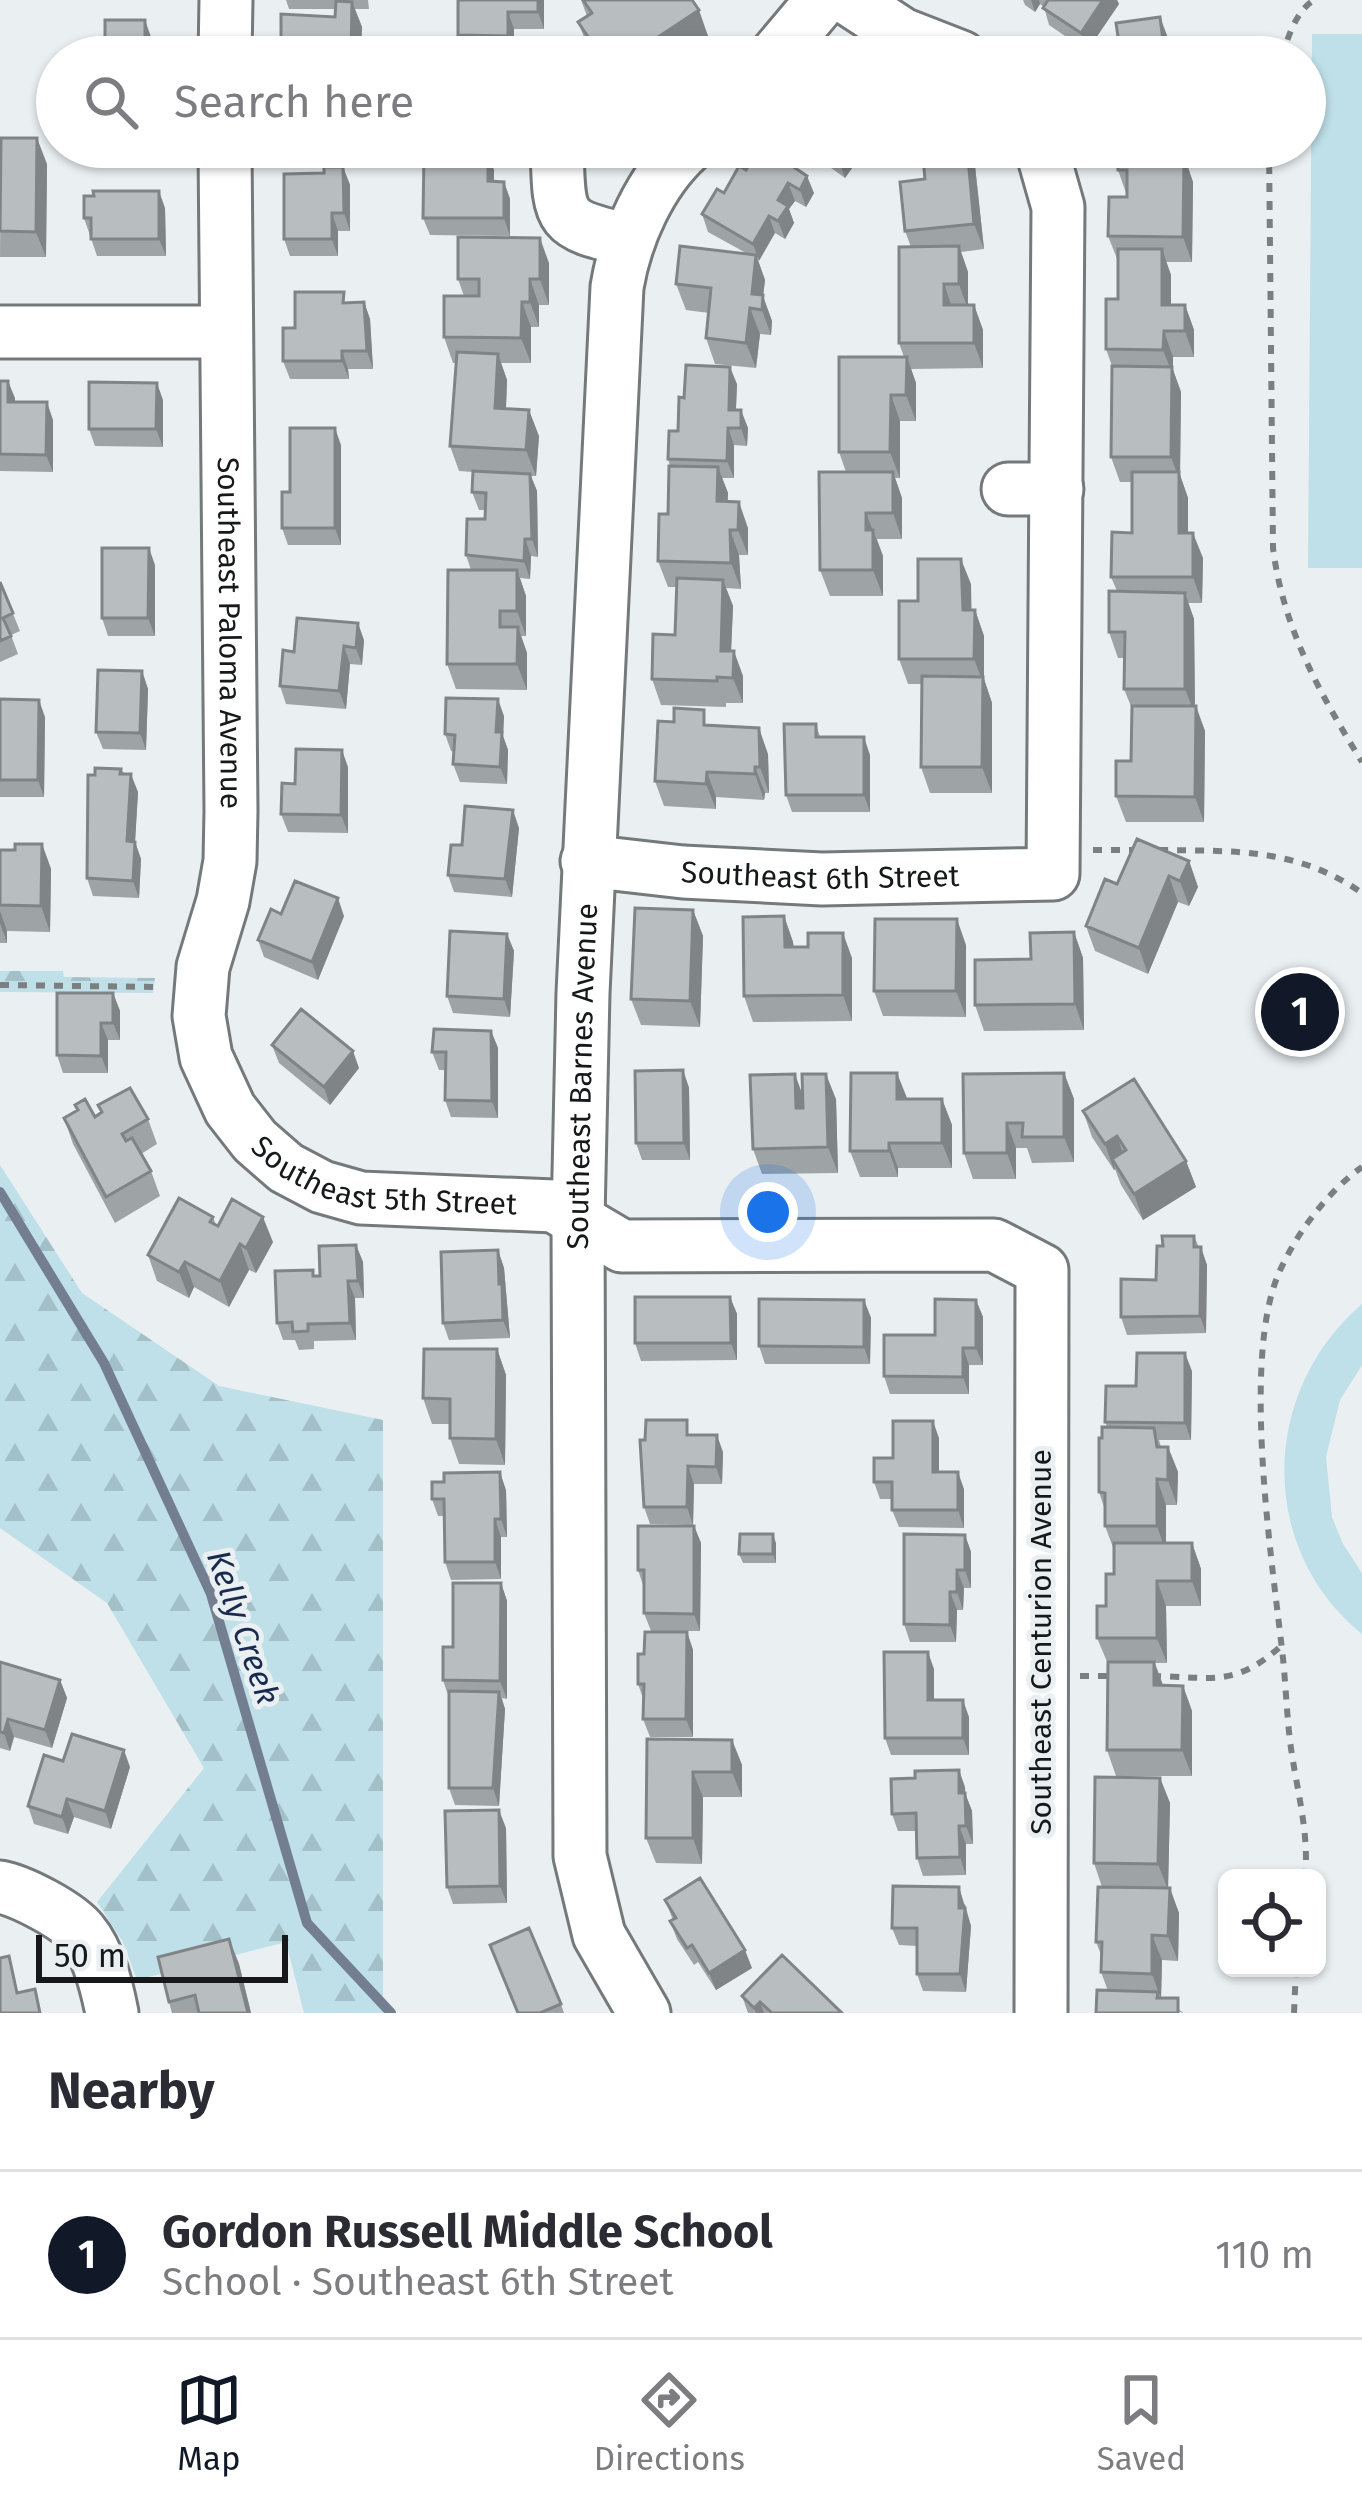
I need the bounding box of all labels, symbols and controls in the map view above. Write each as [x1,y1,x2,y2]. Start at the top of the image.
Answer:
search box [36,36,1326,168]
icon: search [78,69,144,135]
text: Search here [174,75,414,129]
street label: Southeast Paloma Avenue [210,457,249,809]
street label: Southeast 6th Street [680,854,960,897]
street label: Southeast Barnes Avenue [560,902,605,1250]
pin: 1 [1261,967,1339,1057]
street label: Southeast 5th Street [244,1128,518,1222]
your location [738,1182,798,1242]
street label: Southeast Centurion Avenue [1023,1449,1059,1835]
water label: Kelly Creek [198,1545,288,1710]
map controls [1218,1869,1326,1977]
button: locate [1218,1869,1326,1977]
scale bar [36,1929,288,1982]
text: 50 m [54,1936,126,1976]
text: Nearby [48,2060,214,2122]
text: Gordon Russell Middle School [162,2205,773,2259]
text: 1 [78,2232,96,2278]
text: 110 m [1215,2232,1314,2278]
text: School · Southeast 6th Street [162,2259,674,2305]
tab: Map [176,2367,242,2479]
tab: Directions [594,2367,745,2479]
tab: Saved [1097,2367,1186,2479]

